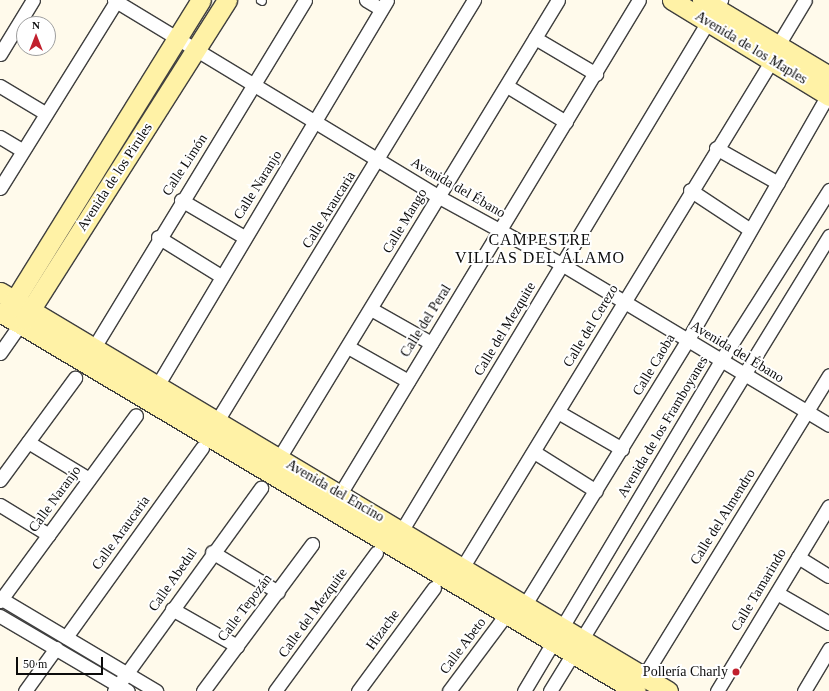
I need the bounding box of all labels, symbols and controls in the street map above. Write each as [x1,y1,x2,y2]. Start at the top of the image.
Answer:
street label: Avenida de los Maples [692,8,810,88]
north arrow [16,16,56,56]
text: N [32,19,40,31]
street label: Avenida de los Pirules [74,120,156,234]
street label: Calle Limón [159,131,211,199]
street label: Calle Naranjo [230,147,286,223]
street label: Avenida del Ébano [408,154,508,222]
street label: Calle Araucaria [299,168,359,252]
street label: Calle Mango [379,186,431,256]
district label: CAMPESTRE VILLAS DEL ÁLAMO [455,230,625,268]
street label: Calle del Mezquite [470,279,540,379]
street label: Calle del Peral [397,282,455,360]
street label: Calle del Cerezo [560,282,622,370]
street label: Avenida del Ébano [687,317,787,387]
street label: Calle Caoba [629,331,679,399]
street label: Avenida de los Framboyanes [614,353,712,501]
street label: Avenida del Encino [283,456,387,526]
street label: Calle Naranjo [25,462,85,536]
street label: Calle del Almendro [687,466,759,568]
street label: Calle Araucaria [88,492,154,574]
street label: Calle Abedul [145,545,201,615]
street label: Calle Tamarindo [728,546,790,634]
street label: Calle del Mezquite [275,565,351,661]
street label: Calle Tepozán [214,571,276,645]
street label: Hizache [363,607,403,653]
street label: Calle Abeto [436,614,490,678]
scale bar [18,649,105,675]
text: 50 m [23,657,47,671]
place label: Pollería Charly [643,664,728,680]
marker: Pollería Charly [731,667,741,677]

